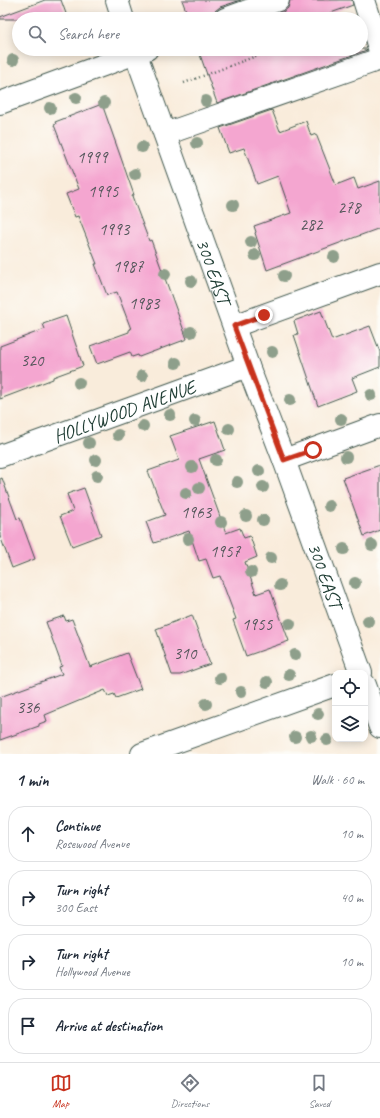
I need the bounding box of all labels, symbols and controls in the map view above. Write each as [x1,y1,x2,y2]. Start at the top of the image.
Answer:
search box [12,12,368,56]
icon: search [26,23,48,45]
text: Search here [58,25,119,44]
house number: 1999 [77,147,109,168]
house number: 1995 [88,181,120,202]
house number: 278 [338,197,363,218]
house number: 282 [300,214,324,235]
house number: 1993 [99,219,131,240]
street label: 300 EAST [190,236,237,312]
house number: 1987 [113,256,145,277]
house number: 1983 [129,293,161,314]
route end [255,306,273,324]
house number: 320 [21,350,45,371]
street label: HOLLYWOOD AVENUE [50,374,202,449]
route start [304,441,322,459]
house number: 1963 [181,502,213,523]
street label: 300 EAST [302,540,349,616]
house number: 1957 [210,541,242,562]
house number: 1955 [242,614,274,635]
house number: 310 [174,643,198,664]
map controls [332,670,368,742]
button: locate [332,670,368,706]
house number: 336 [17,697,41,718]
button: layers [332,706,368,742]
text: 1 min [16,770,49,791]
text: Walk · 60 m [311,772,364,788]
text: Continue [55,817,100,836]
icon: ahead [17,823,39,845]
text: 10 m [341,826,363,842]
text: Rosewood Avenue [55,836,129,852]
text: Turn right [55,881,108,900]
icon: right [17,887,39,909]
text: 40 m [341,890,363,906]
text: 300 East [55,900,97,916]
text: Turn right [55,945,108,964]
icon: right [17,951,39,973]
text: 10 m [341,954,363,970]
text: Hollywood Avenue [55,964,130,980]
icon: arrive [17,1015,39,1037]
text: Arrive at destination [55,1017,162,1036]
tab: Map [50,1072,72,1110]
tab: Directions [171,1072,209,1110]
tab: Saved [308,1072,330,1110]

